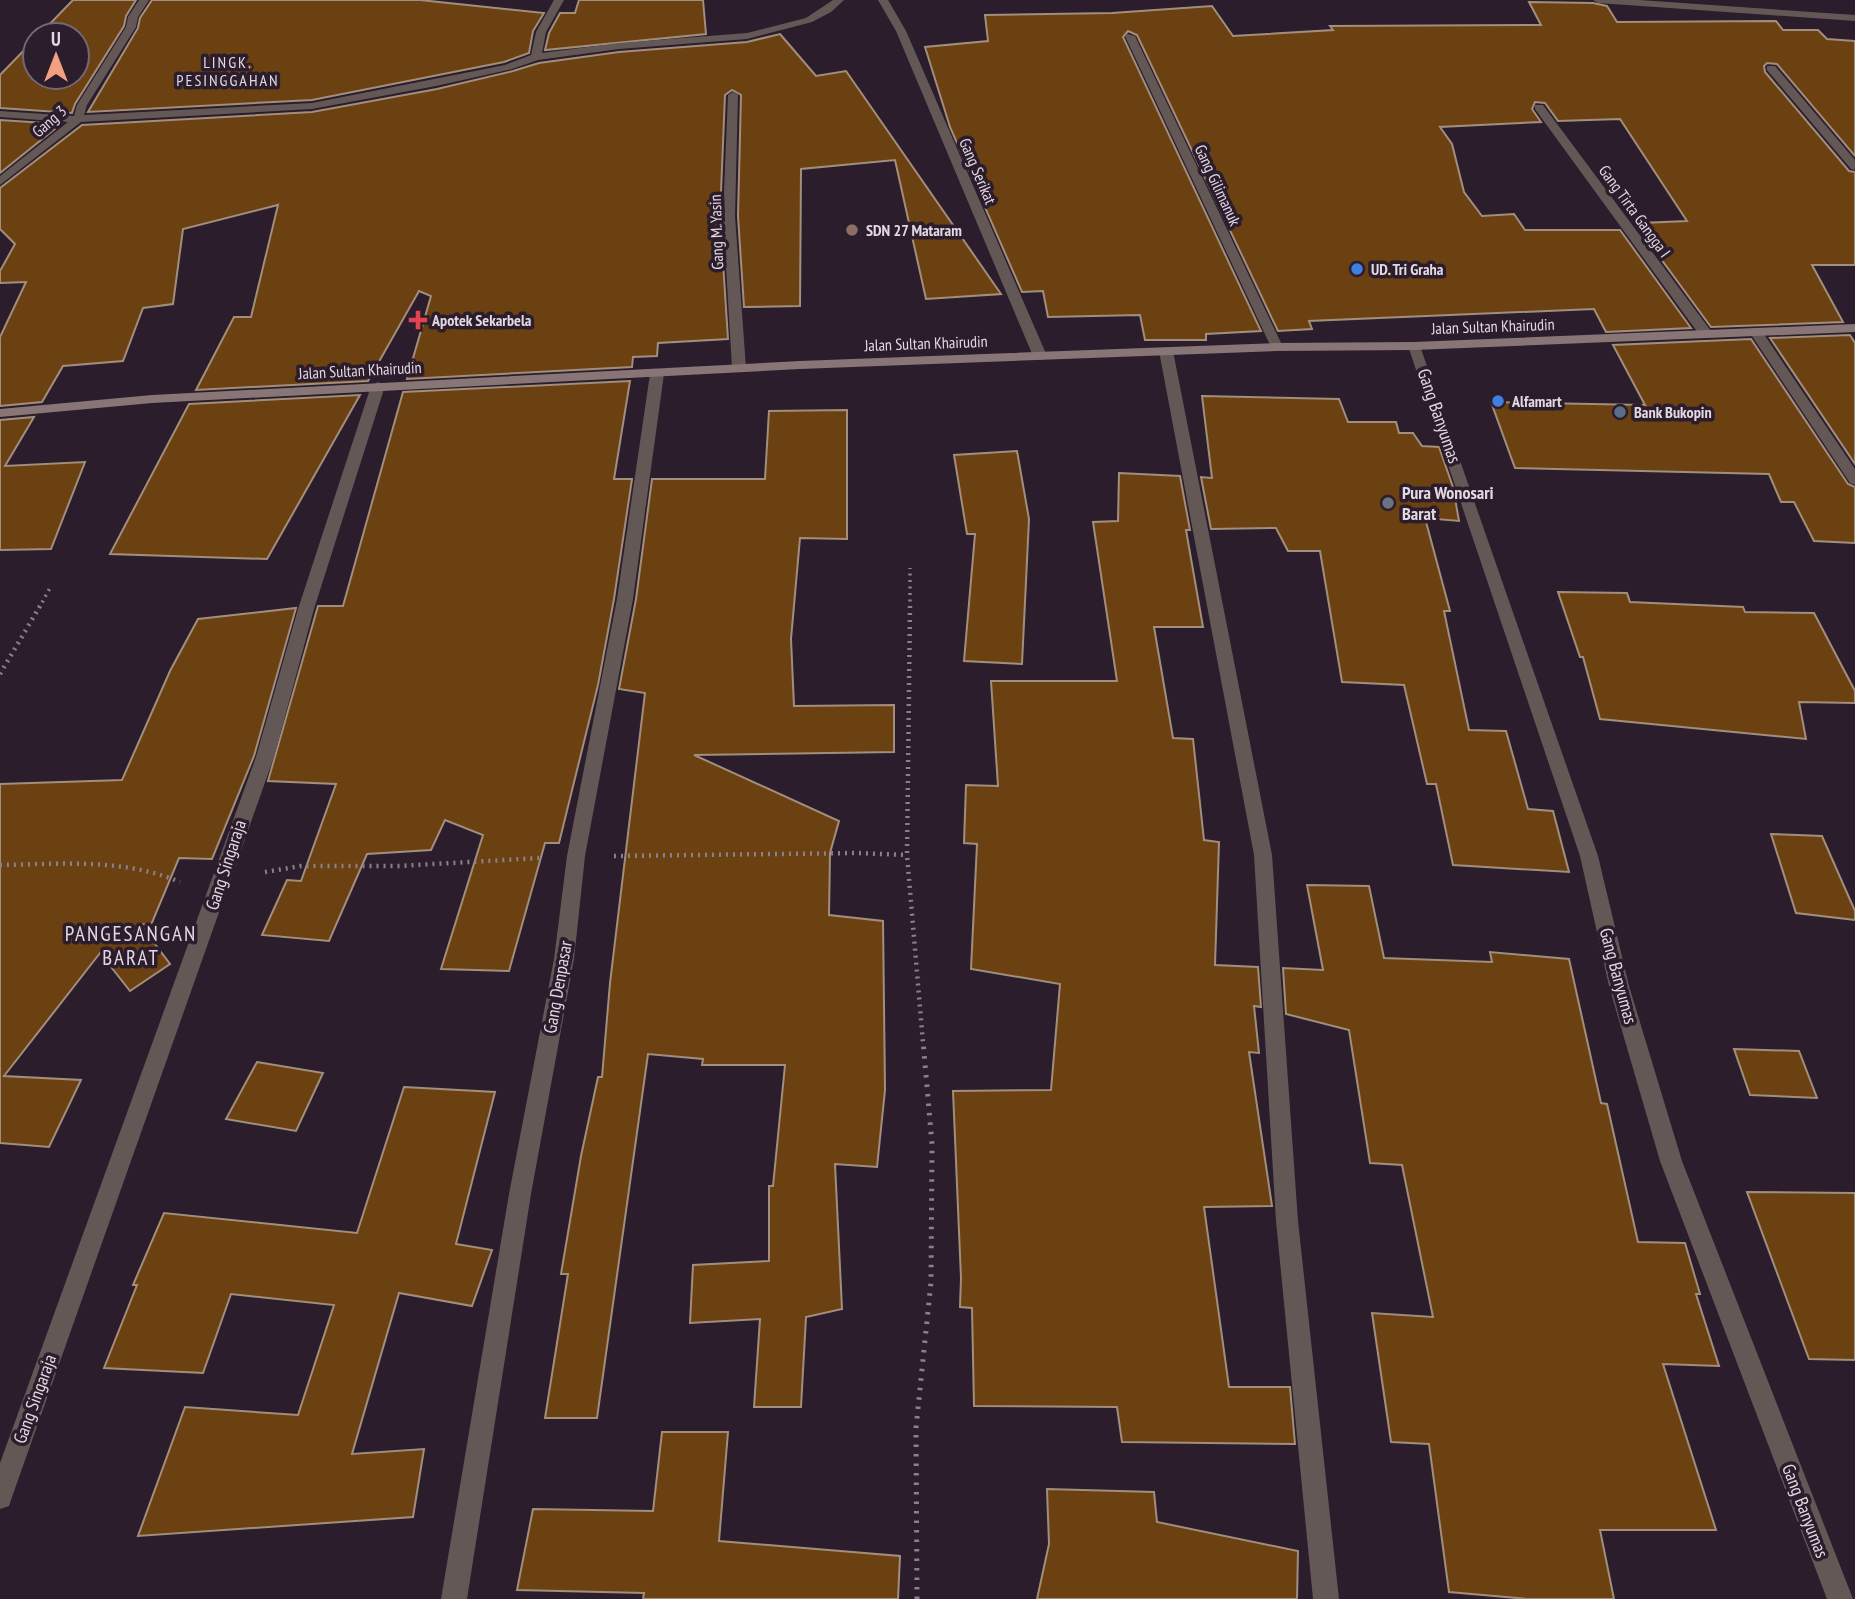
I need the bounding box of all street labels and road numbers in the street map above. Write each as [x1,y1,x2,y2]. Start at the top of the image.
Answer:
street label: Gang 3 [28,101,70,141]
street label: Gang Serikat [955,135,1001,208]
street label: Gang Gilimanuk [1191,141,1246,229]
street label: Gang Tirta Gangga I [1595,161,1675,261]
street label: Gang M. Yasin [705,194,727,270]
street label: Jalan Sultan Khairudin [1430,314,1555,338]
street label: Jalan Sultan Khairudin [863,331,988,355]
street label: Jalan Sultan Khairudin [297,357,422,383]
street label: Gang Banyumas [1413,365,1466,466]
street label: Gang Singaraja [200,817,251,913]
street label: Gang Banyumas [1595,925,1642,1027]
street label: Gang Denpasar [538,939,577,1035]
street label: Gang Singaraja [8,1351,61,1447]
street label: Gang Banyumas [1777,1461,1834,1561]

